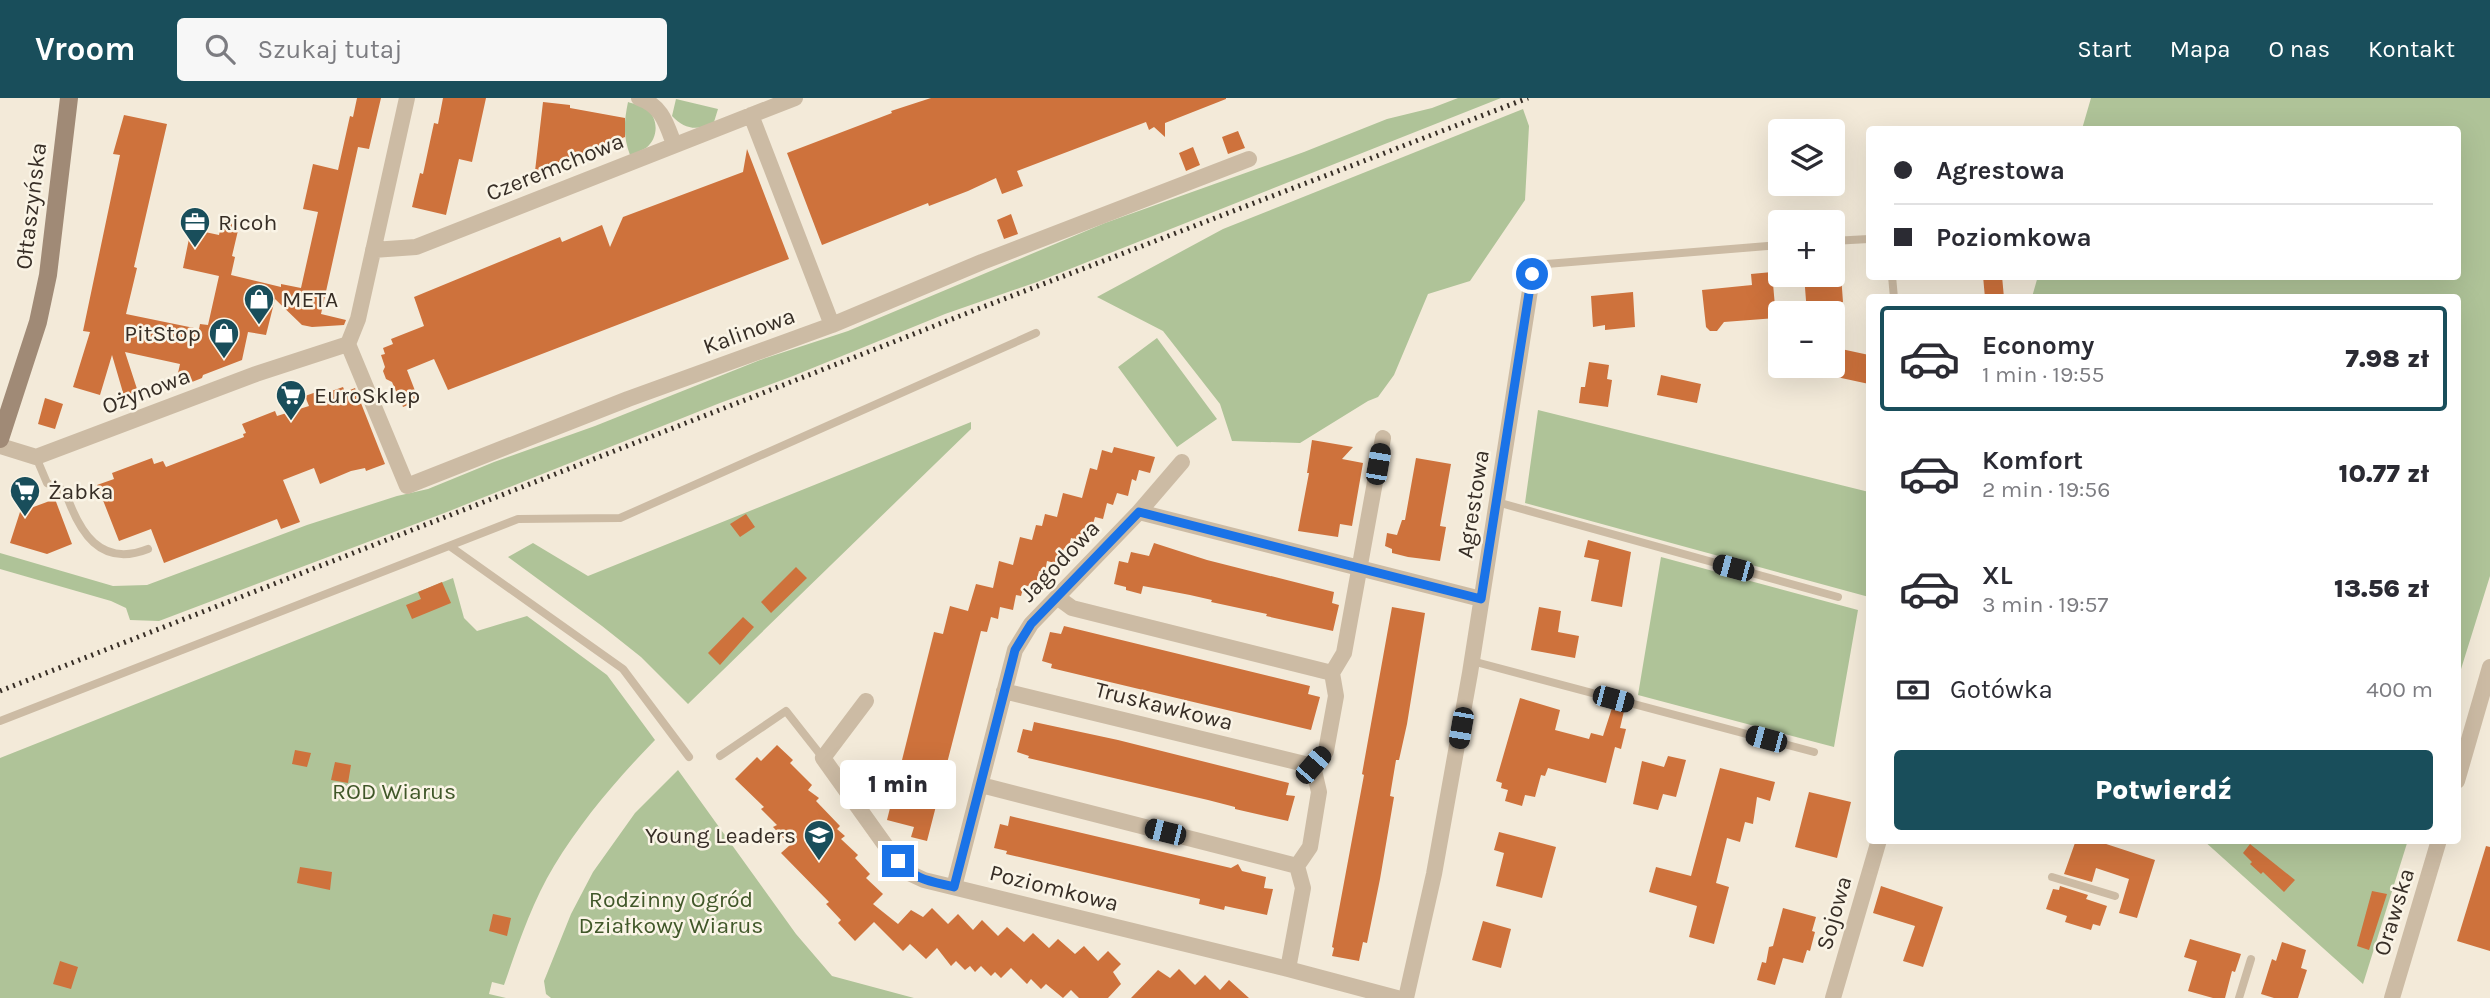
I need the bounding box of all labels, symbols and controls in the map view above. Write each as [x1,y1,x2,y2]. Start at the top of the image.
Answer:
search box [177,18,667,81]
text: Vroom [35,30,135,68]
icon: search [201,30,239,68]
text: Szukaj tutaj [257,34,402,65]
text: Start [2077,35,2132,63]
text: Mapa [2170,35,2231,63]
text: O nas [2269,35,2330,63]
text: Kontakt [2368,35,2455,63]
map controls [1768,119,1845,378]
button: layers [1768,119,1845,196]
street label: Czeremchowa [482,127,628,207]
street label: Ołtaszyńska [10,141,52,271]
text: Agrestowa [1936,155,2065,186]
office icon: Ricoh [178,205,212,249]
place label: Ricoh [218,209,277,236]
button: + [1768,210,1845,287]
text: Poziomkowa [1936,222,2092,253]
route start [1516,258,1548,290]
shop icon: META [242,282,276,326]
place label: META [282,286,338,313]
button: − [1768,301,1845,378]
street label: Kalinowa [699,302,799,360]
shop icon: PitStop [207,316,241,360]
place label: PitStop [124,320,201,347]
icon: car [1898,327,1961,390]
text: Economy [1982,330,2094,361]
text: 7.98 zł [2345,343,2429,374]
text: 1 min · 19:55 [1982,361,2105,388]
street label: Ożynowa [98,362,194,420]
supermarket icon: EuroSklep [274,378,308,422]
place label: EuroSklep [314,382,420,409]
car [1365,441,1392,487]
icon: car [1898,442,1961,505]
text: Komfort [1982,445,2083,476]
street label: Agrestowa [1451,448,1495,560]
text: 10.77 zł [2338,458,2429,489]
supermarket icon: Żabka [8,474,42,518]
text: 2 min · 19:56 [1982,476,2110,503]
place label: Żabka [48,478,114,505]
street label: Jagodowa [1015,515,1105,607]
car [1710,552,1757,584]
icon: car [1898,557,1961,620]
text: XL [1982,560,2013,591]
text: 13.56 zł [2334,573,2429,604]
text: 3 min · 19:57 [1982,591,2108,618]
icon: cash [1894,671,1932,709]
text: Gotówka [1950,674,2053,705]
street label: Truskawkowa [1092,676,1236,736]
text: 400 m [2366,676,2433,703]
car [1590,683,1637,715]
car [1448,705,1475,751]
car [1743,723,1790,755]
car [1292,742,1335,788]
button: Potwierdź [1894,750,2433,830]
callout: 1 min [840,760,956,808]
text: 1 min [868,771,928,798]
park label: ROD Wiarus [332,778,456,805]
car [1143,817,1188,847]
school or university icon: Young Leaders [802,818,836,862]
place label: Young Leaders [645,822,796,849]
route end [882,845,914,877]
street label: Poziomkowa [987,859,1121,917]
street label: Orawska [2368,865,2420,959]
street label: Sojowa [1811,873,1857,953]
park label: Rodzinny Ogród Działkowy Wiarus [579,886,763,939]

